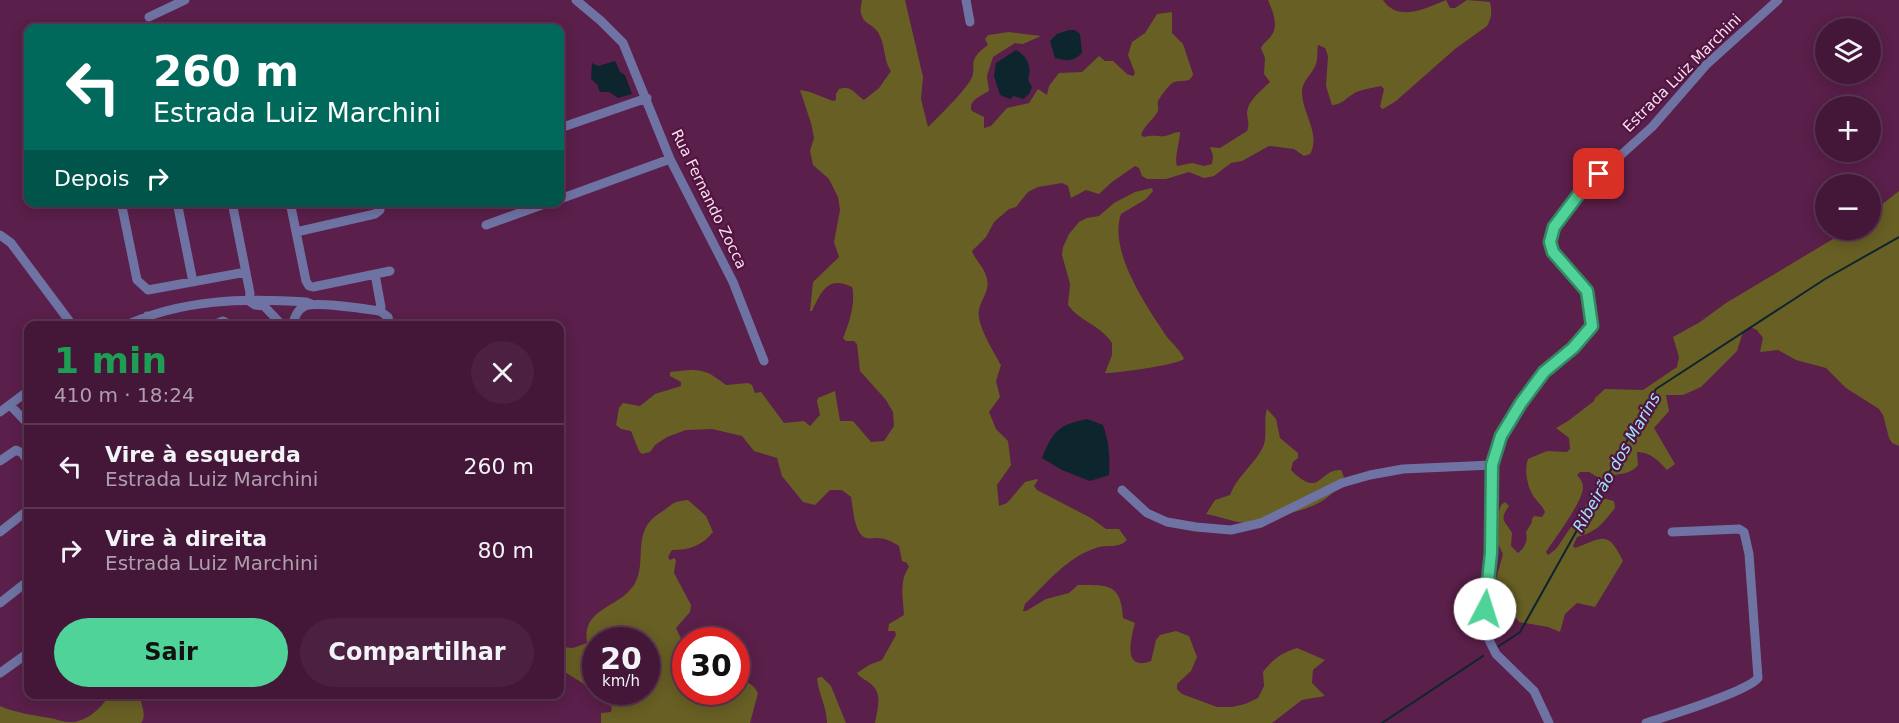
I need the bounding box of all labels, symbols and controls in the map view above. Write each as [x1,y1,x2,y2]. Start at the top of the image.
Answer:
street label: Estrada Luiz Marchini [1619,10,1745,136]
map controls [1815,18,1881,240]
button: layers [1815,18,1881,84]
text: 260 m [153,47,299,96]
icon: left [54,48,132,126]
button: + [1815,96,1881,162]
text: Estrada Luiz Marchini [153,97,441,128]
street label: Rua Fernando Zocca [667,126,751,272]
pin [1573,148,1624,199]
icon: arrive [1582,157,1615,190]
icon: right [141,162,174,195]
text: Depois [54,166,129,191]
button: − [1815,174,1881,240]
text: 1 min [54,340,167,381]
button: close [471,341,534,404]
text: 410 m · 18:24 [54,383,195,407]
water label: Ribeirão dos Marins [1569,389,1664,535]
text: Vire à esquerda [105,442,301,467]
icon: left [54,450,87,483]
text: 260 m [464,454,534,479]
text: Estrada Luiz Marchini [105,467,318,491]
text: Vire à direita [105,526,267,551]
icon: right [54,534,87,567]
text: 80 m [478,538,534,563]
text: Estrada Luiz Marchini [105,551,318,575]
position arrow [1453,577,1517,641]
button: Sair [54,618,288,687]
button: Compartilhar [300,618,534,687]
speed limit sign: 30 [672,627,750,705]
text: 20 [600,641,642,676]
text: km/h [602,672,640,690]

